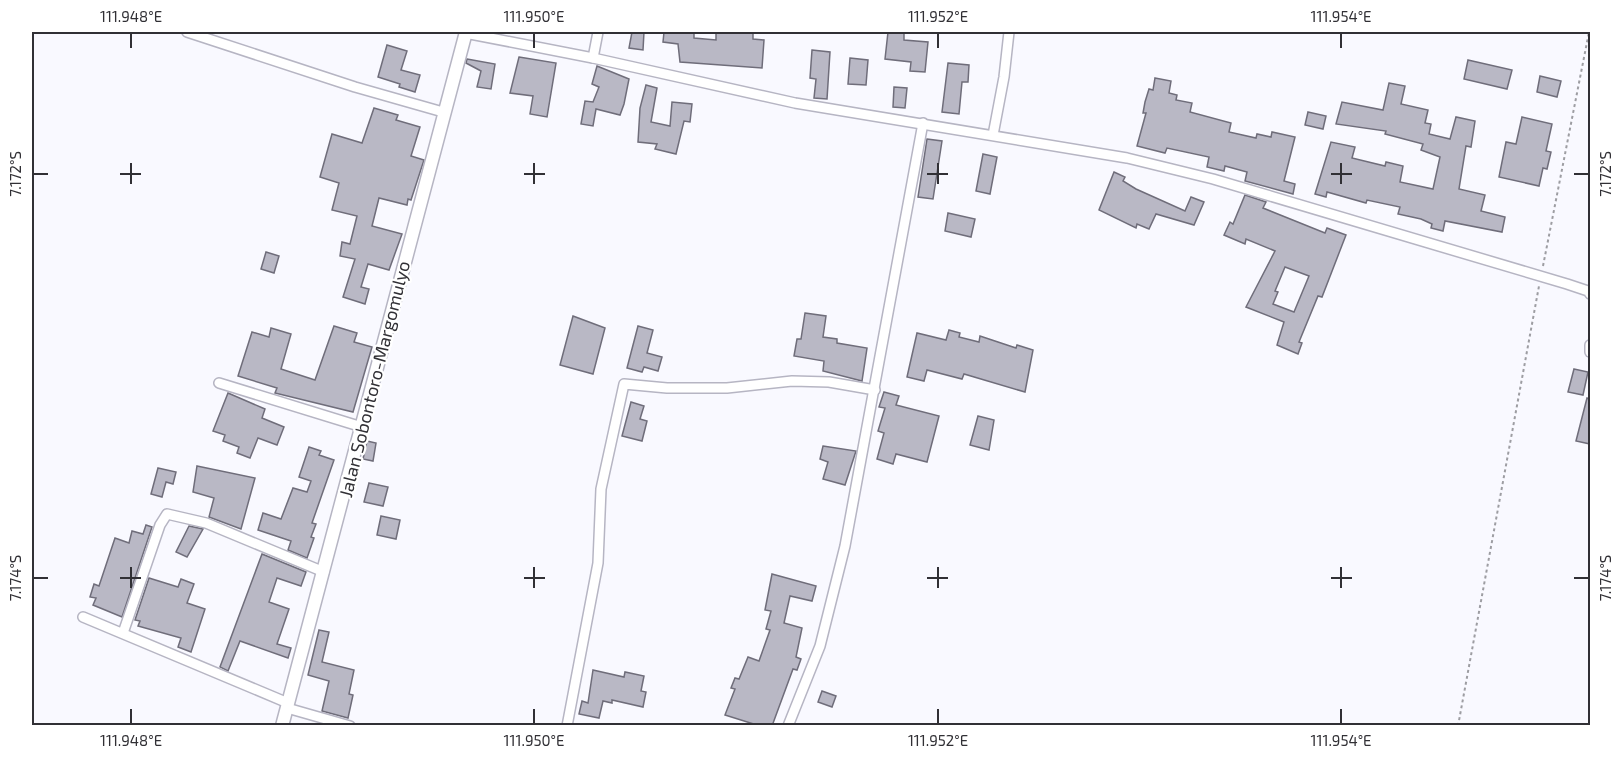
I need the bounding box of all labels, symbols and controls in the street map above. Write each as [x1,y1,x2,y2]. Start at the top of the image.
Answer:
text: 111.948°E [100,7,162,25]
text: 111.950°E [504,7,564,25]
text: 111.952°E [908,7,968,25]
text: 111.954°E [1310,7,1372,25]
text: 7.172°S [6,151,24,197]
text: 7.172°S [1596,151,1614,197]
street label: Jalan Sobontoro-Margomulyo [334,258,414,500]
text: 7.174°S [6,555,24,601]
text: 7.174°S [1596,555,1614,601]
text: 111.948°E [100,731,162,749]
text: 111.950°E [504,731,564,749]
text: 111.952°E [908,731,968,749]
text: 111.954°E [1310,731,1372,749]

